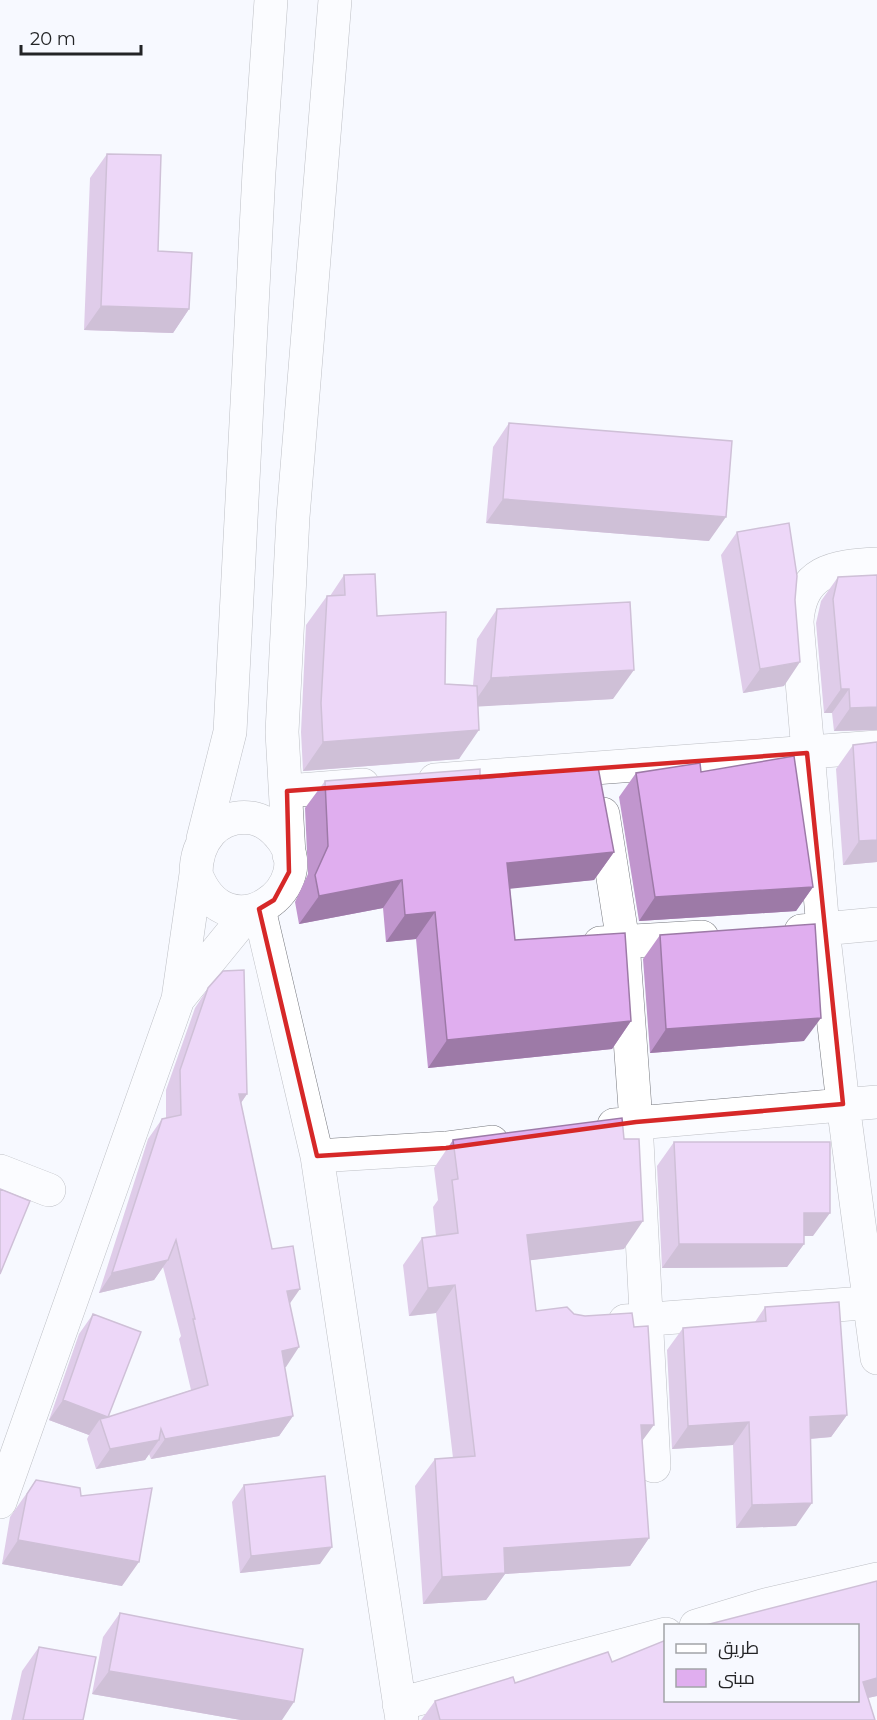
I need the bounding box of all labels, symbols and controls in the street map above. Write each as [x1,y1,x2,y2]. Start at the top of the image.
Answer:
scale bar [21,18,141,56]
text: 20 m [30,28,76,50]
legend [664,1624,859,1702]
text: طريق [718,1637,759,1660]
text: مبنى [718,1667,755,1689]

